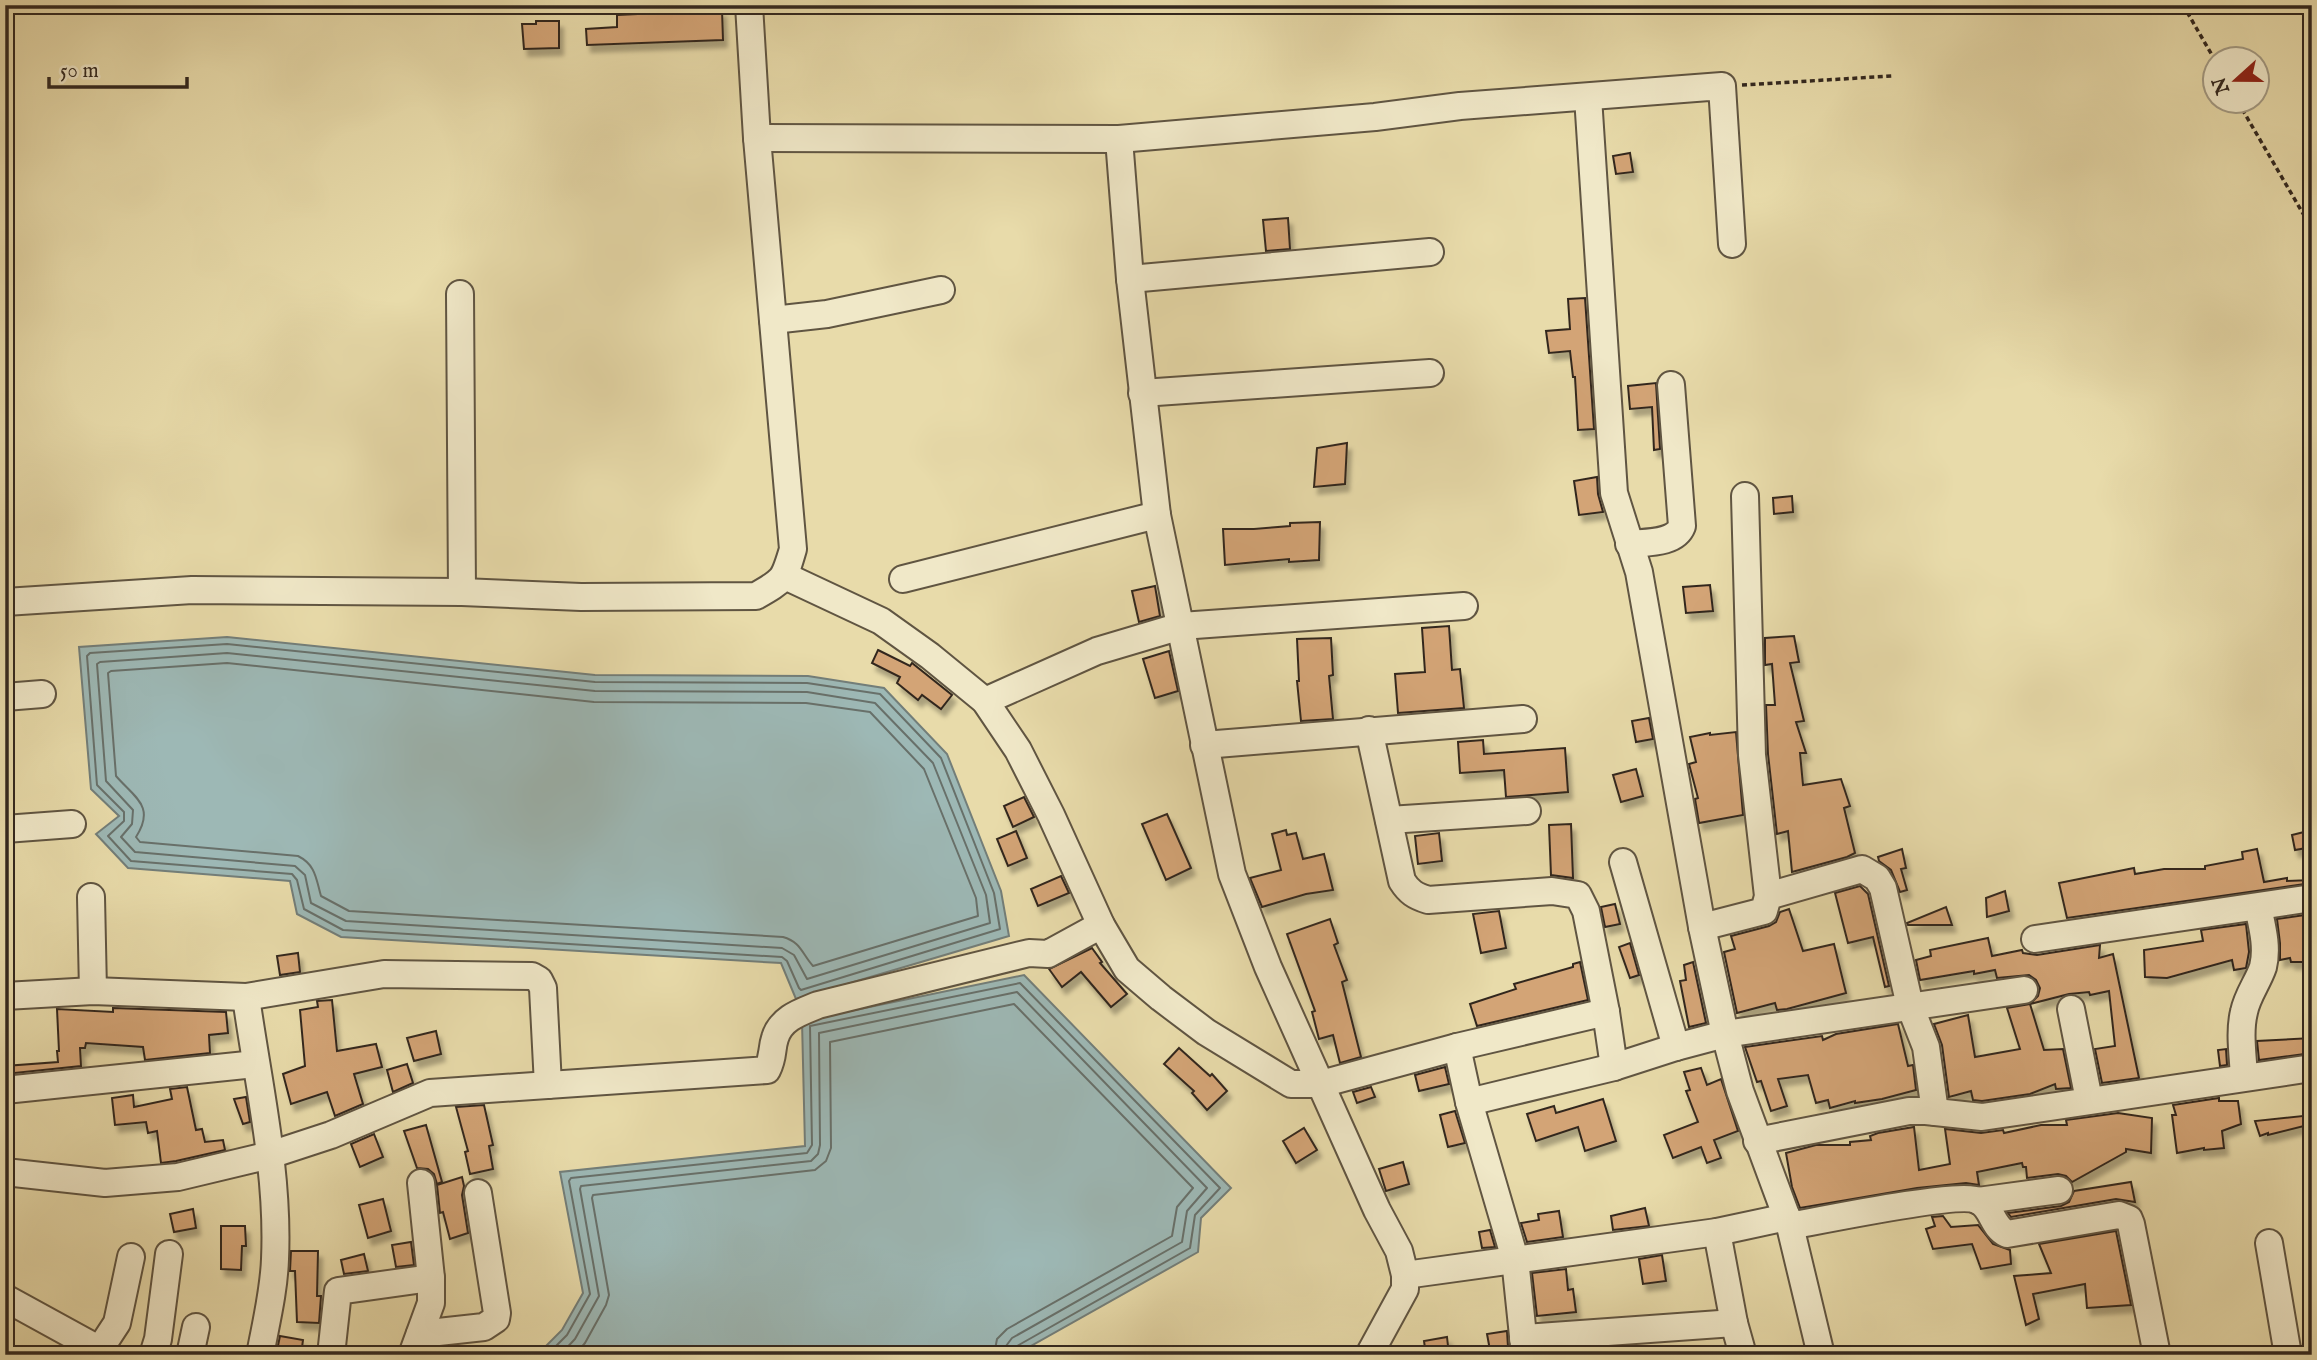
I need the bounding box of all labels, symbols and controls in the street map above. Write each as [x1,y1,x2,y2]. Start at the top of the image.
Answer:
scale bar [49,46,187,90]
north arrow [2202,46,2272,116]
text: 50 m [60,58,99,85]
text: N [2208,73,2237,98]

